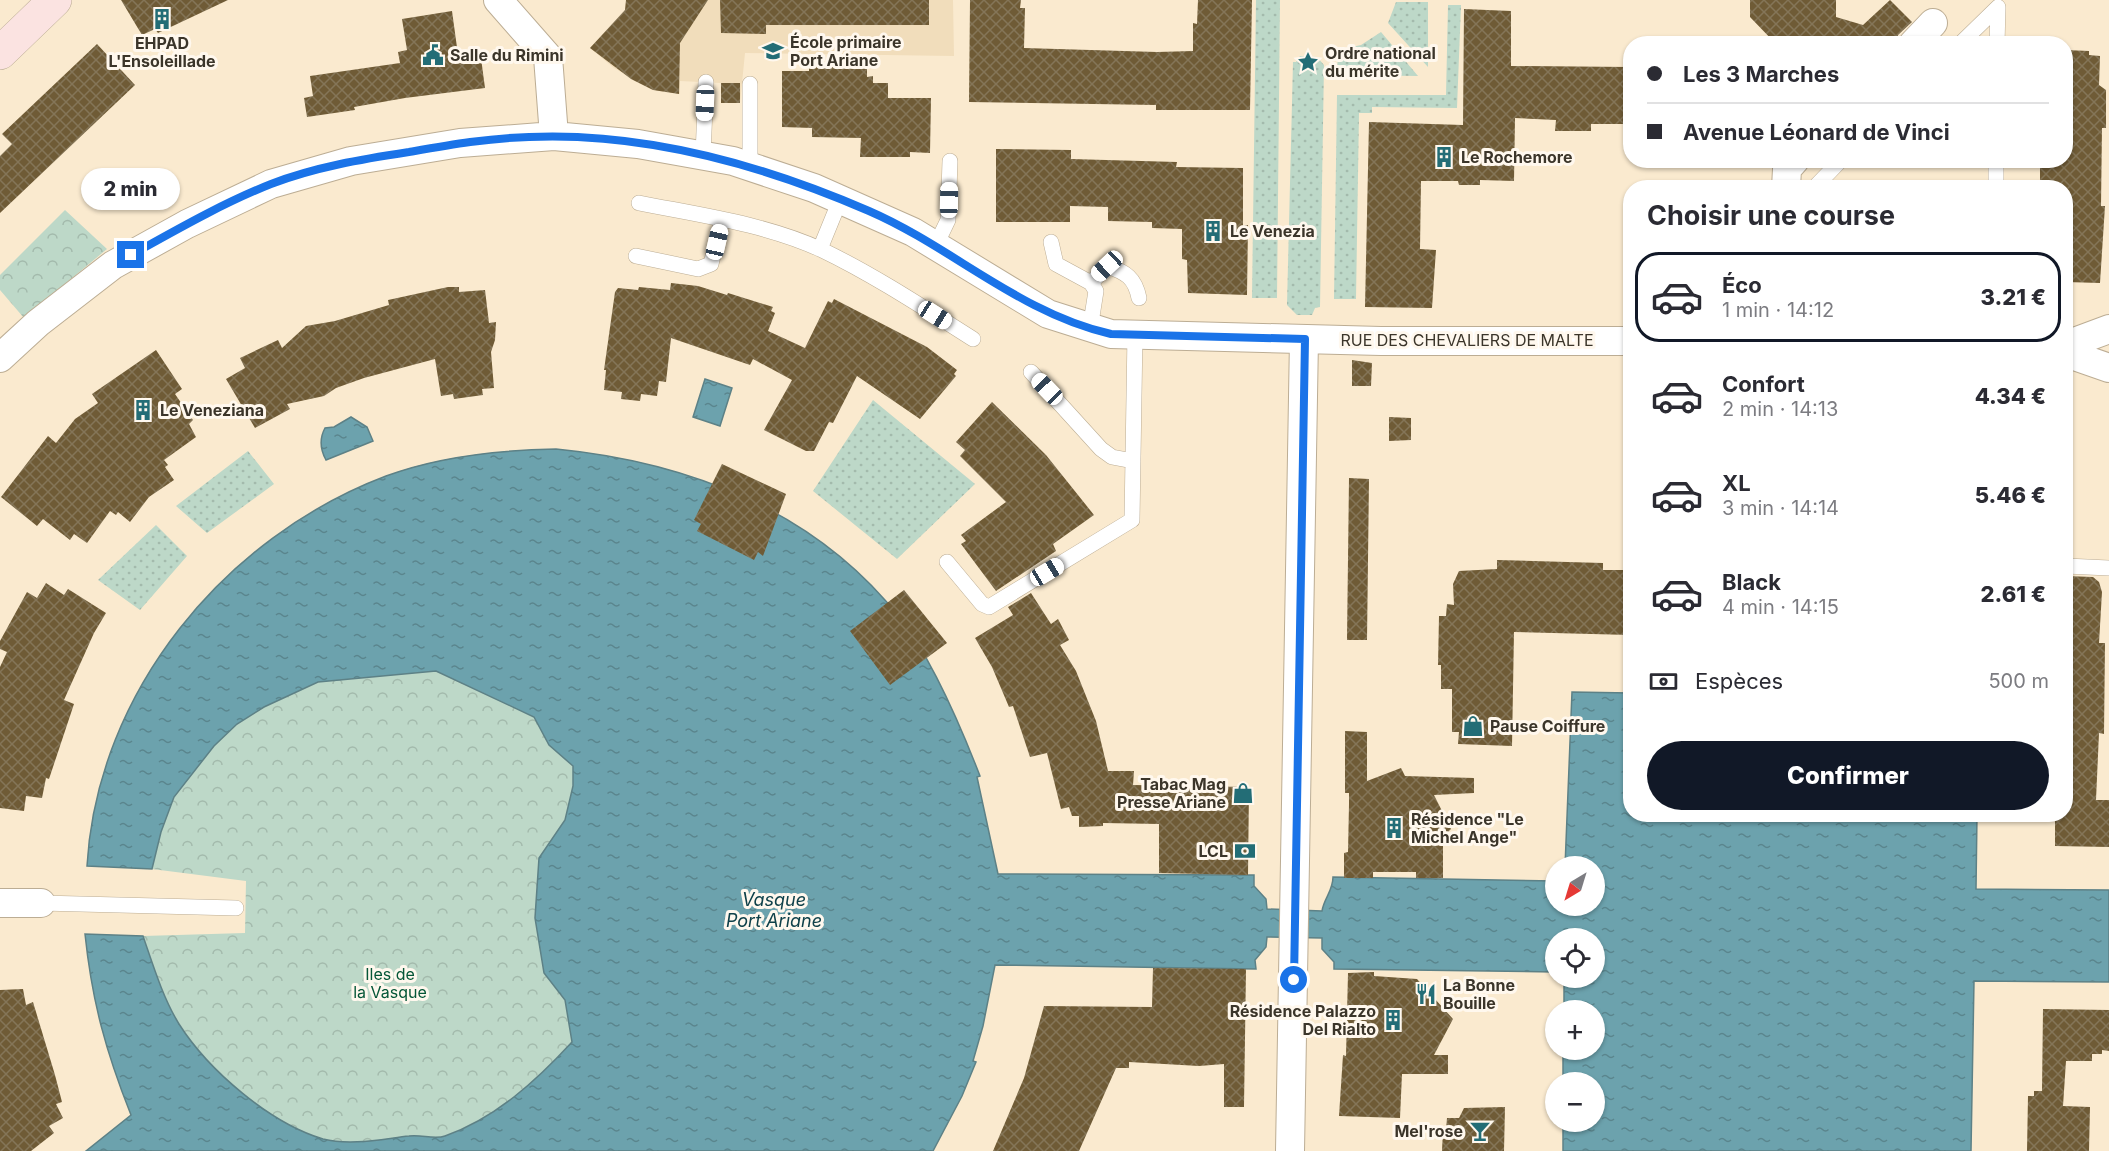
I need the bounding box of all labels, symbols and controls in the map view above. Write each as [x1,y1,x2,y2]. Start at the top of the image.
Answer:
building icon: EHPAD L'Ensoleillade [150,7,174,31]
place label: École primaire Port Ariane [790,32,902,70]
place label: EHPAD L'Ensoleillade [108,33,216,71]
school or university icon: École primaire Port Ariane [761,39,785,63]
public building icon: Salle du Rimini [421,43,445,67]
place label: Ordre national du mérite [1325,43,1436,81]
place label: Salle du Rimini [450,45,564,65]
place icon: Ordre national du mérite [1296,50,1320,74]
text: Les 3 Marches [1683,61,1839,87]
car [695,85,715,121]
text: Avenue Léonard de Vinci [1683,119,1950,145]
building icon: Le Rochemore [1432,145,1456,169]
place label: Le Rochemore [1461,147,1572,167]
callout: 2 min [82,168,180,210]
text: 2 min [103,177,158,201]
car [940,182,958,218]
text: Choisir une course [1647,199,1895,232]
building icon: Le Venezia [1201,219,1225,243]
place label: Le Venezia [1230,221,1315,241]
car [704,222,730,262]
route end [117,241,144,268]
car [1088,247,1126,285]
icon: car [1650,270,1704,324]
text: Éco [1722,272,1762,298]
text: 3.21 € [1980,284,2046,310]
car [915,298,955,332]
text: 1 min · 14:12 [1722,298,1834,322]
street label: RUE DES CHEVALIERS DE MALTE [1340,330,1594,350]
icon: car [1650,369,1704,423]
car [1028,370,1066,408]
text: Confort [1722,371,1805,397]
text: 4.34 € [1975,383,2046,409]
text: 2 min · 14:13 [1722,397,1838,421]
building icon: Le Veneziana [131,398,155,422]
place label: Le Veneziana [160,400,264,420]
icon: car [1650,468,1704,522]
text: XL [1722,470,1751,496]
text: 5.46 € [1975,482,2046,508]
text: 3 min · 14:14 [1722,496,1839,520]
car [1027,555,1067,589]
icon: car [1650,567,1704,621]
text: Black [1722,569,1781,595]
text: 2.61 € [1981,581,2046,607]
text: 4 min · 14:15 [1722,595,1839,619]
icon: cash [1647,665,1680,698]
text: Espèces [1695,668,1783,694]
text: 500 m [1988,669,2049,693]
shop icon: Pause Coiffure [1461,714,1485,738]
place label: Pause Coiffure [1490,716,1605,736]
button: Confirmer [1647,741,2049,810]
place label: Tabac Mag Presse Ariane [1117,774,1226,812]
shop icon: Tabac Mag Presse Ariane [1231,781,1255,805]
place label: Résidence "Le Michel Ange" [1411,809,1524,847]
building icon: Résidence "Le Michel Ange" [1382,816,1406,840]
bank icon: LCL [1233,839,1257,863]
place label: LCL [1199,841,1228,861]
north arrow [1545,856,1605,916]
map controls [1545,856,1605,1132]
water label: Vasque Port Ariane [726,889,822,931]
button: locate [1545,928,1605,988]
park label: Iles de la Vasque [353,964,427,1002]
route start [1280,966,1307,993]
place label: La Bonne Bouille [1443,975,1515,1013]
restaurant icon: La Bonne Bouille [1414,982,1438,1006]
button: + [1545,1000,1605,1060]
place label: Résidence Palazzo Del Rialto [1230,1001,1376,1039]
building icon: Résidence Palazzo Del Rialto [1381,1008,1405,1032]
button: − [1545,1072,1605,1132]
bar icon: Mel'rose [1468,1119,1492,1143]
place label: Mel'rose [1394,1121,1463,1141]

